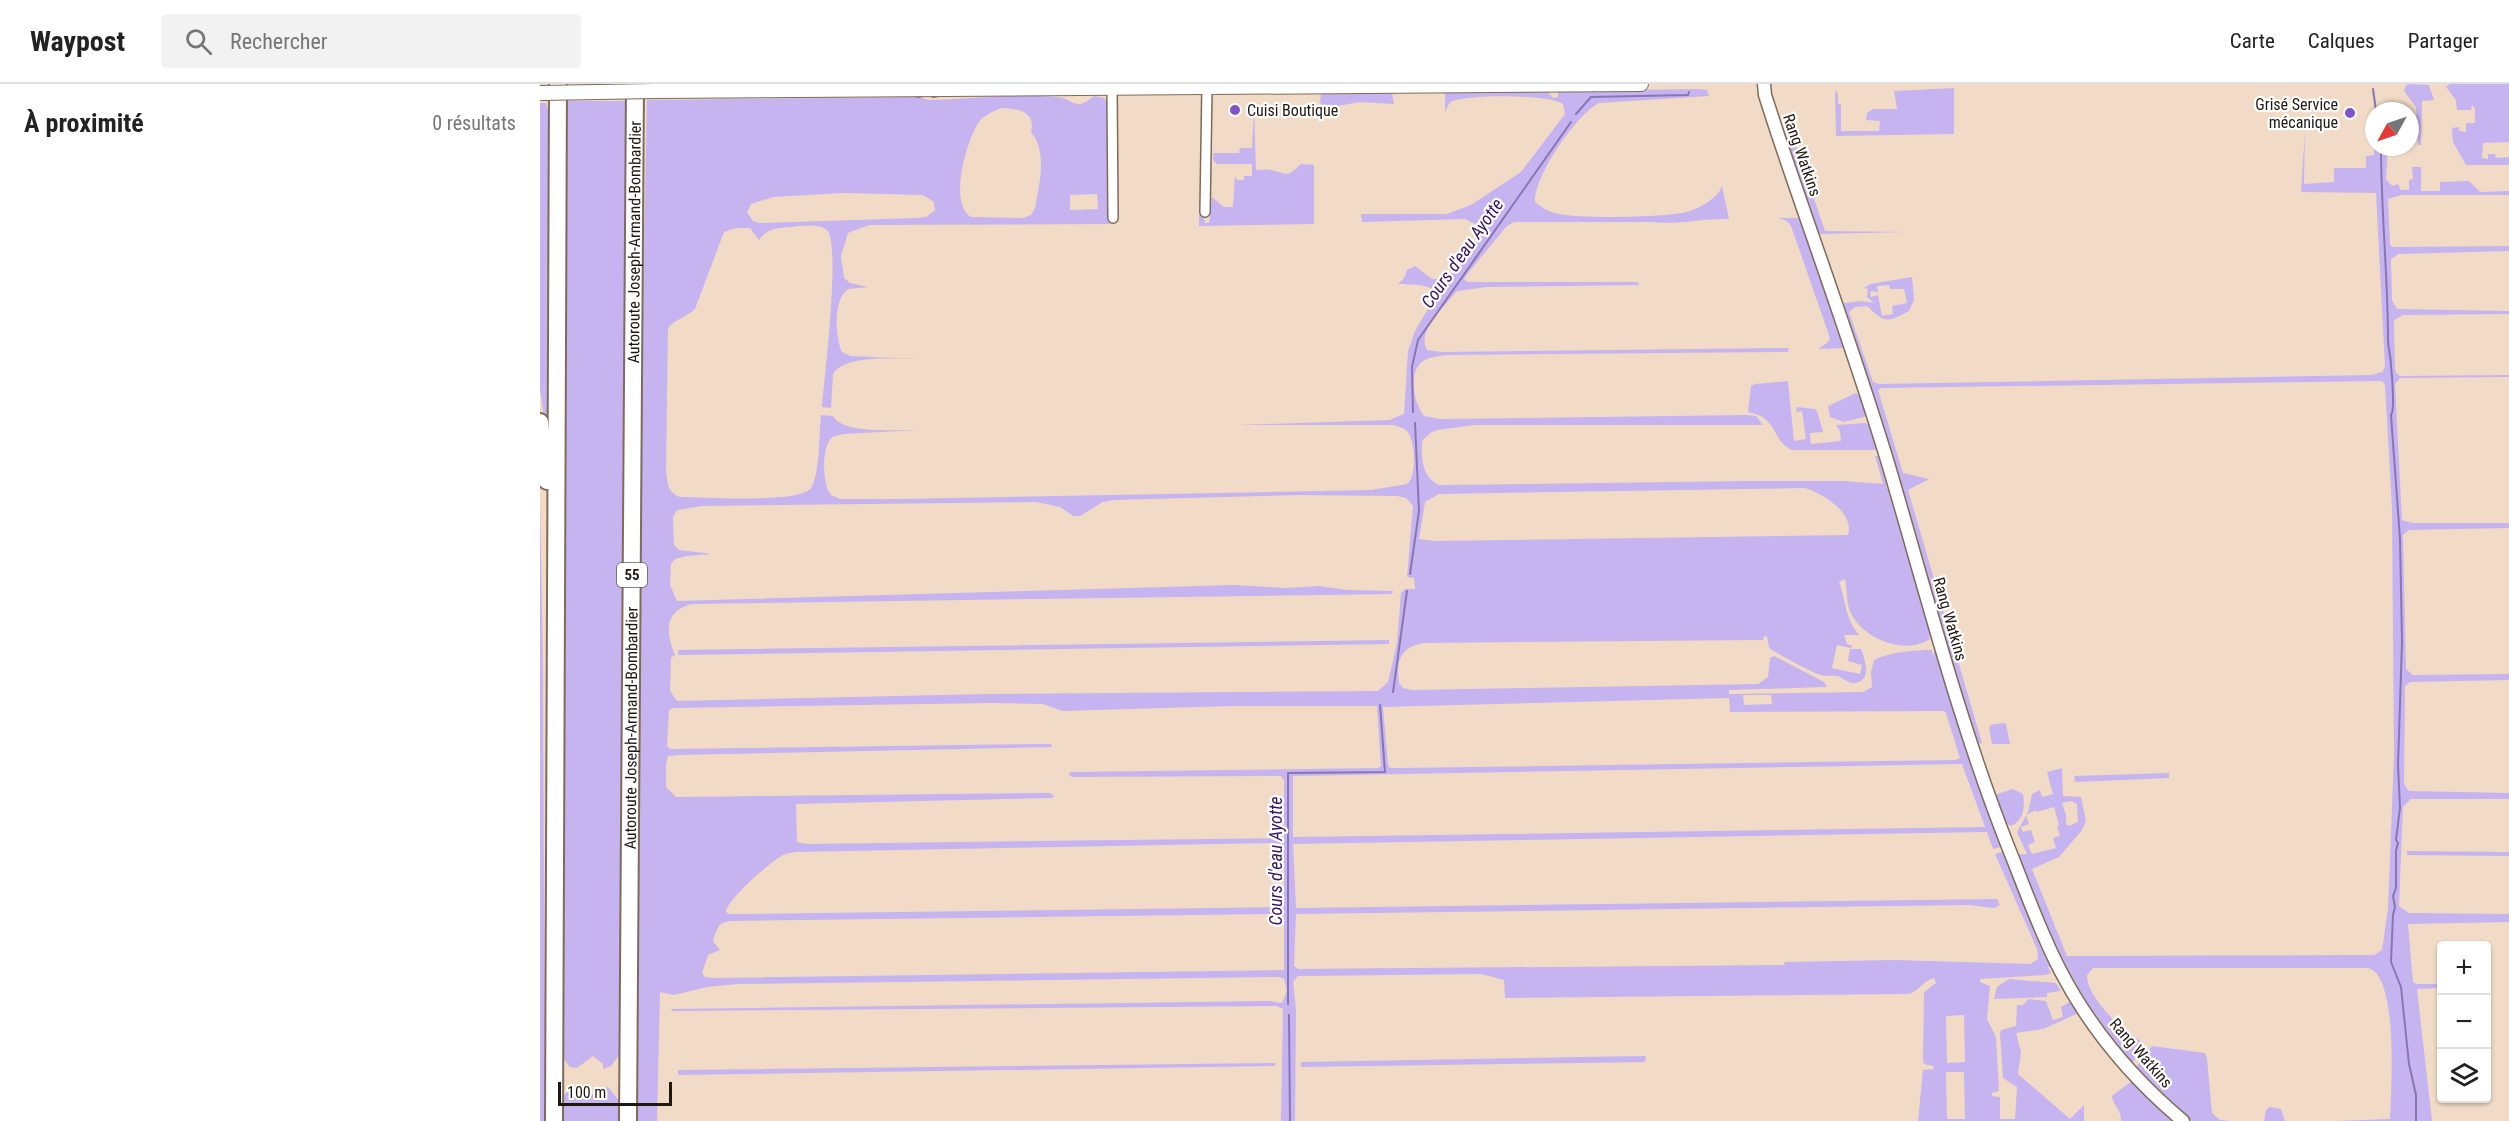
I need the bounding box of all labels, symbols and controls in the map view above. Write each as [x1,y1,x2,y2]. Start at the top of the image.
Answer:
search box [161,14,581,68]
text: Waypost [30,25,125,58]
icon: search [182,25,215,58]
text: Rechercher [230,29,327,54]
text: Carte [2230,29,2275,53]
text: Calques [2308,29,2375,53]
text: Partager [2408,29,2479,53]
place label: Grisé Service mécanique [2255,95,2338,132]
place label: Cuisi Boutique [1247,101,1338,120]
north arrow [2365,102,2419,156]
marker: Cuisi Boutique [1228,103,1242,117]
marker: Grisé Service mécanique [2343,106,2357,120]
text: À proximité [24,108,144,138]
text: 0 résultats [432,111,516,135]
street label: Rang Watkins [1779,111,1825,199]
street label: Autoroute Joseph-Armand-Bombardier [624,121,644,363]
water label: Cours d'eau Ayotte [1416,194,1508,312]
road number: 55 [617,563,647,587]
street label: Rang Watkins [1929,575,1971,663]
street label: Autoroute Joseph-Armand-Bombardier [620,607,641,849]
water label: Cours d'eau Ayotte [1265,797,1286,925]
map controls [2437,941,2491,1103]
button: + [2437,941,2491,995]
button: − [2437,995,2491,1049]
street label: Rang Watkins [2106,1014,2176,1092]
button: layers [2437,1049,2491,1103]
scale bar [558,1079,672,1106]
text: 100 m [567,1083,606,1102]

